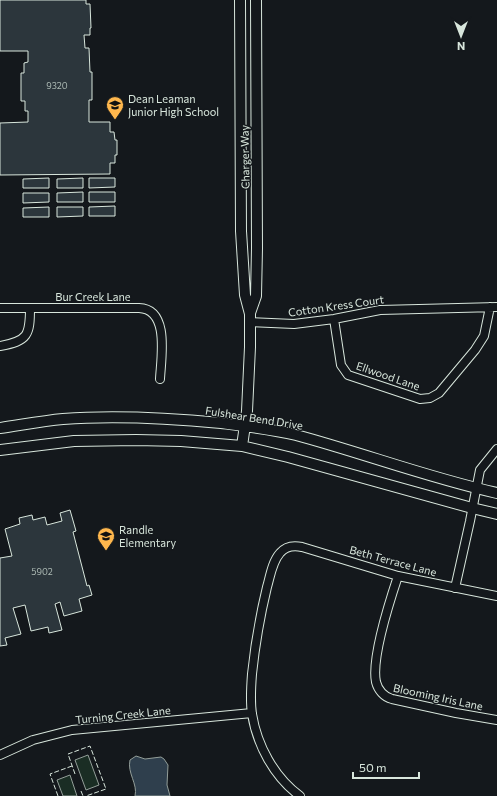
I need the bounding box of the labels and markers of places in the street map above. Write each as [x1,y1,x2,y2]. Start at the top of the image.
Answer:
place label: Dean Leaman Junior High School [128,92,219,119]
school or university icon: Dean Leaman Junior High School [105,95,125,120]
place label: Randle Elementary [119,523,176,549]
school or university icon: Randle Elementary [96,526,116,551]

